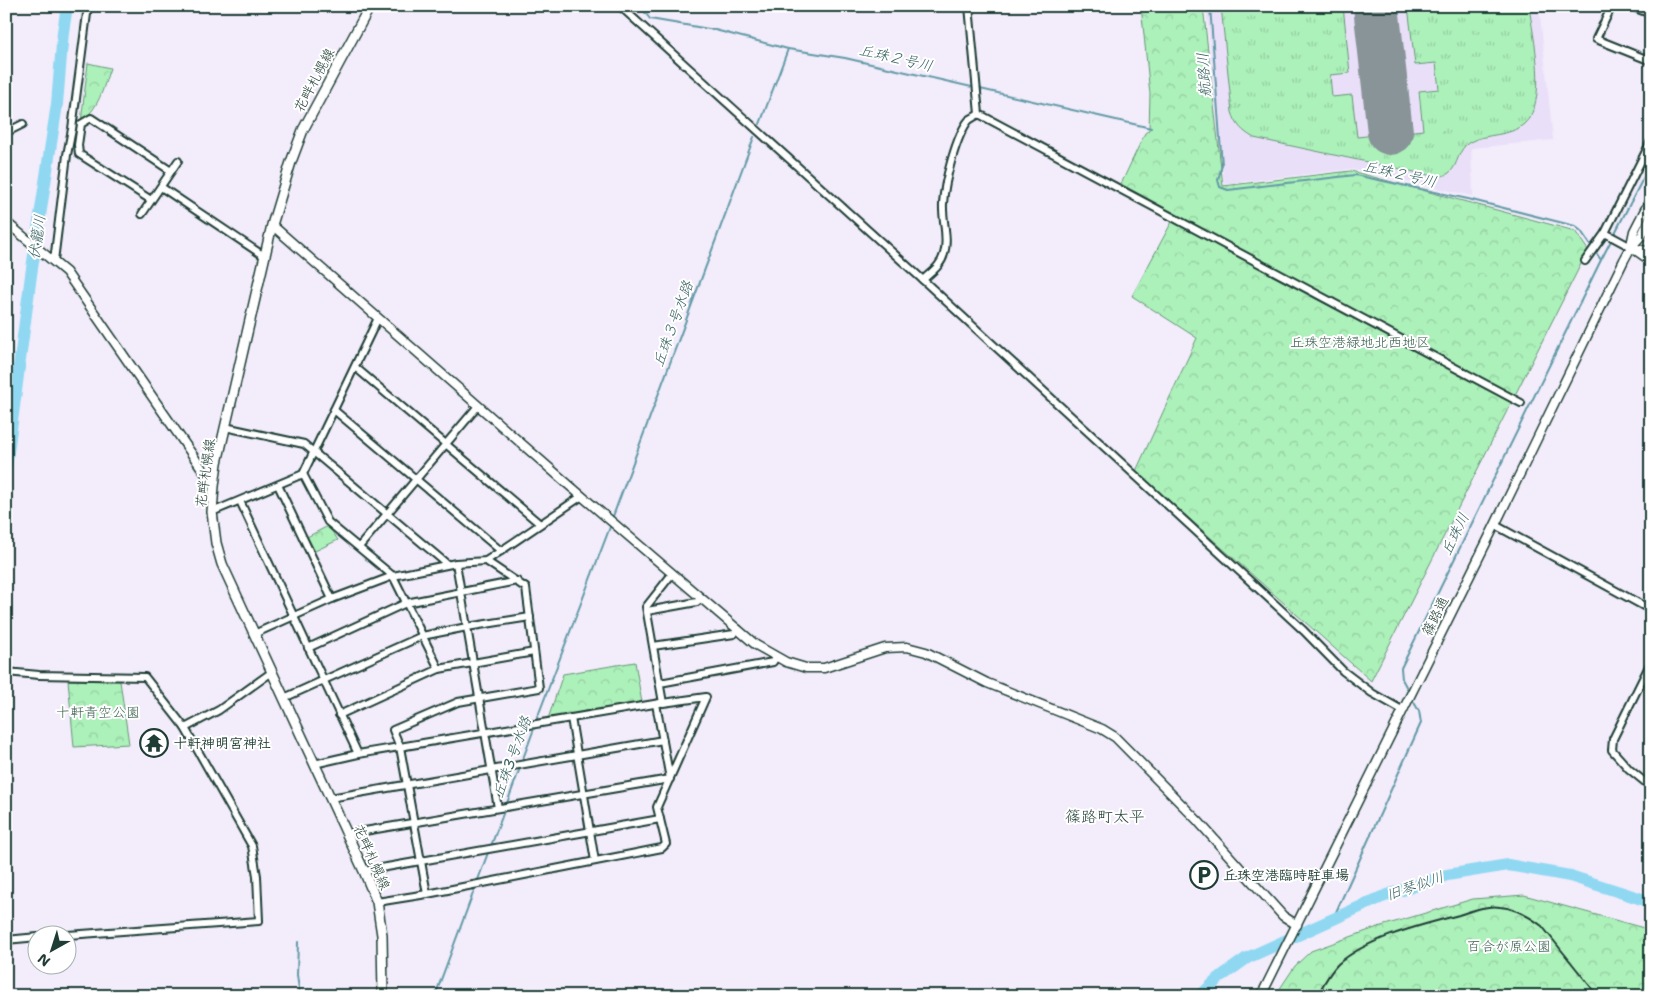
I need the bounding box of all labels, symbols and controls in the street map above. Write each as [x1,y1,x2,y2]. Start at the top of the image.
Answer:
water label: 丘珠２号川 [857,40,935,76]
street label: 花畔札幌線 [290,45,338,115]
water label: 航路川 [1192,52,1216,98]
water label: 丘珠２号川 [1361,156,1439,192]
water label: 伏籠川 [24,213,50,261]
water label: 丘珠３号水路 [648,277,698,370]
park label: 丘珠空港緑地北西地区 [1290,333,1430,351]
street label: 花畔札幌線 [191,437,219,509]
water label: 丘珠川 [1436,509,1474,559]
street label: 篠路通 [1418,593,1452,639]
park label: 十軒青空公園 [56,703,140,721]
water label: 丘珠3号水路 [488,712,536,801]
temple icon: 十軒神明宮神社 [139,728,169,758]
place label: 十軒神明宮神社 [173,734,271,752]
district label: 篠路町太平 [1065,806,1145,827]
street label: 花畔札幌線 [350,821,394,893]
parking icon: 丘珠空港臨時駐車場 [1189,860,1219,890]
place label: 丘珠空港臨時駐車場 [1223,866,1349,884]
water label: 旧琴似川 [1383,867,1447,905]
north arrow [28,924,78,974]
park label: 百合が原公園 [1467,937,1551,955]
text: N [34,950,54,971]

